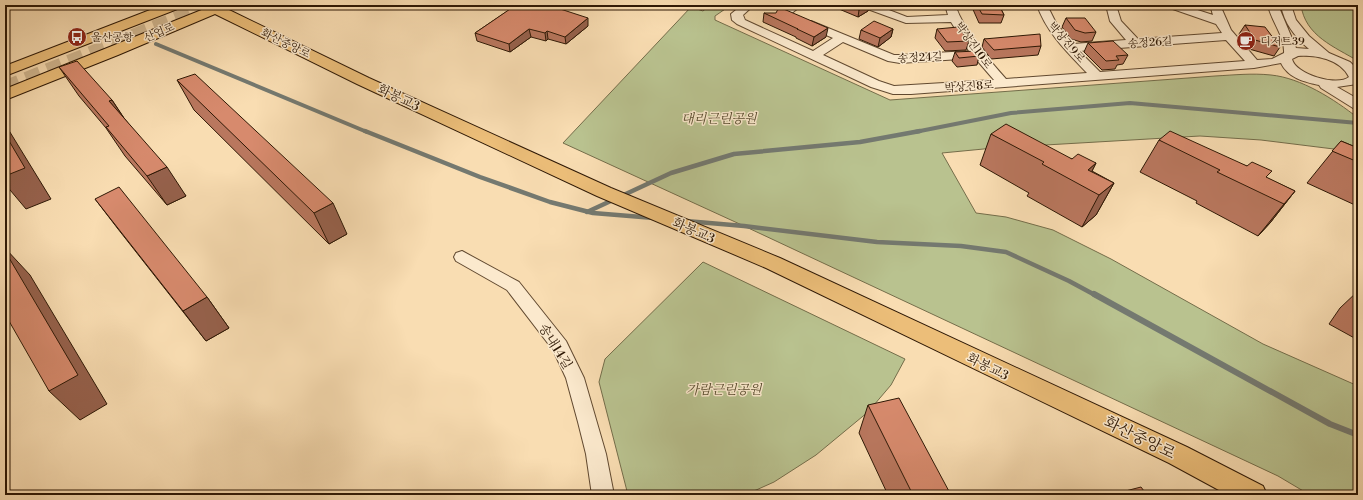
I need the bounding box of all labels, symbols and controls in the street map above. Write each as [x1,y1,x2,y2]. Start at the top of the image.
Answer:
street label: 산업로 [142,20,177,46]
street label: 박상진10로 [952,20,995,72]
street label: 박상진9로 [1045,20,1088,66]
bus stop icon: 울산공항 [66,26,88,48]
street label: 화산중앙로 [259,26,313,62]
cafe icon: 디저트39 [1235,30,1257,52]
place label: 울산공항 [91,31,134,45]
street label: 송정26길 [1127,34,1173,52]
place label: 디저트39 [1260,35,1305,49]
street label: 송정24길 [897,50,943,66]
street label: 박상진8로 [944,78,994,96]
street label: 화봉교3 [375,81,422,115]
park label: 대리근린공원 [681,111,758,127]
street label: 화봉교3 [670,215,717,247]
street label: 송내14길 [535,321,575,372]
street label: 화봉교3 [964,350,1011,384]
park label: 가람근린공원 [686,382,763,398]
street label: 화산중앙로 [1100,412,1179,464]

